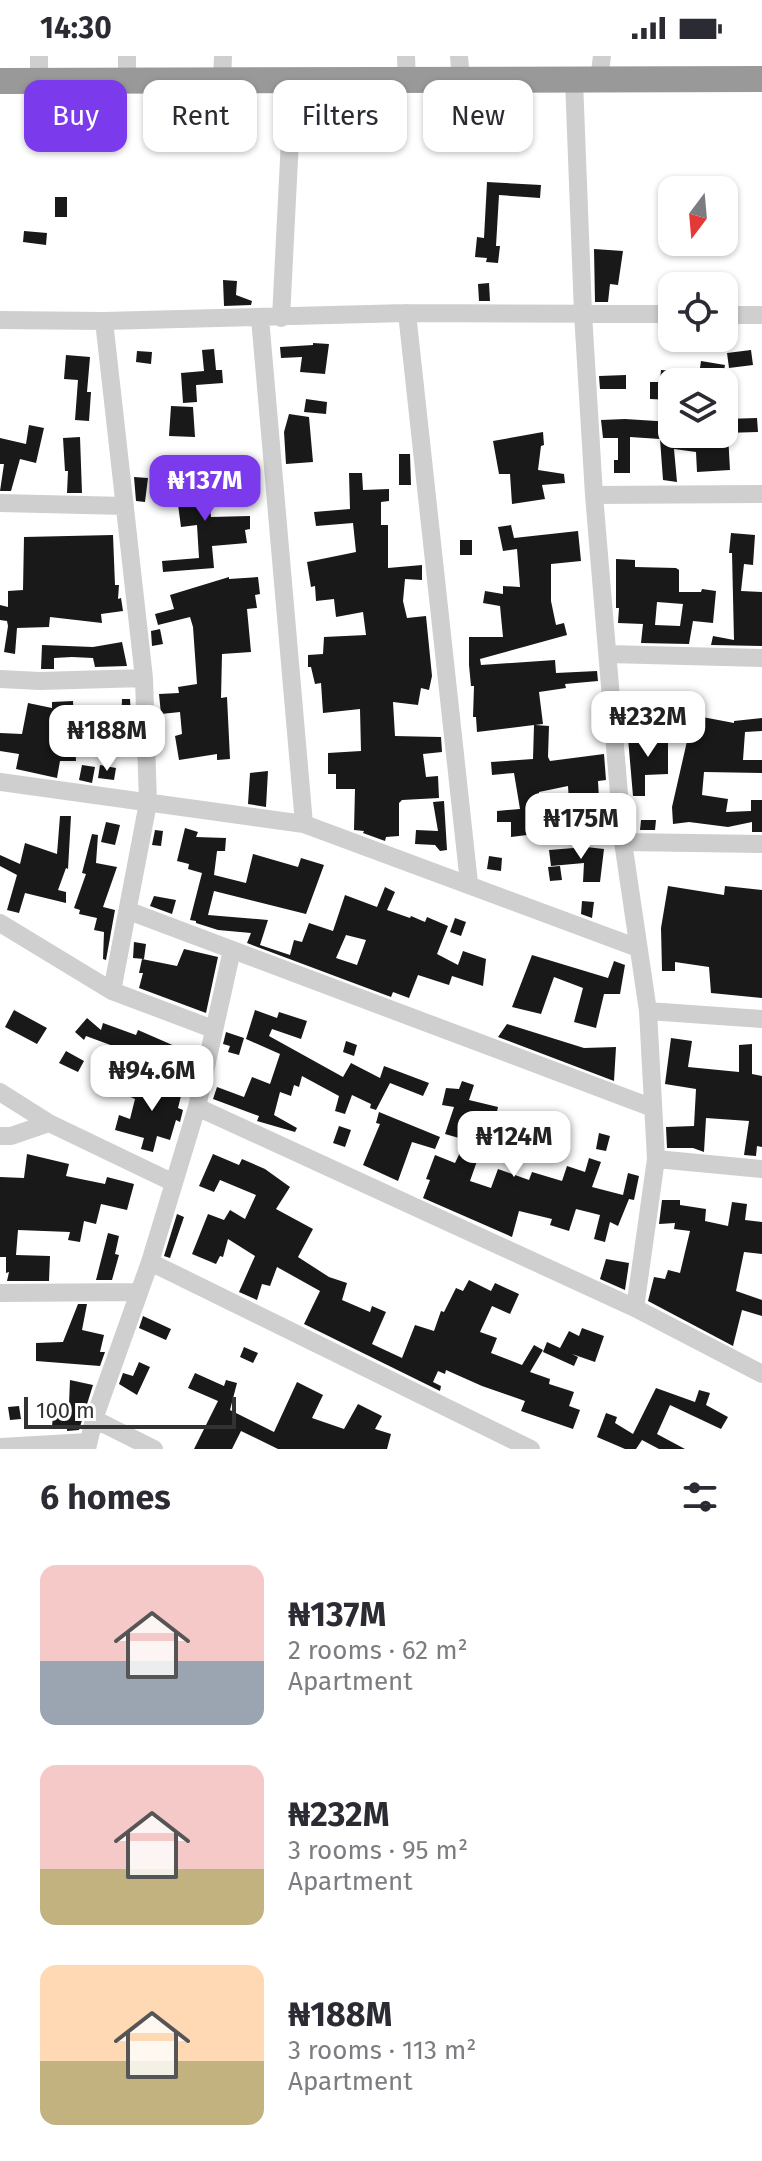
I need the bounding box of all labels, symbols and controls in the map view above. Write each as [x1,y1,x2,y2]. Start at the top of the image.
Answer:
text: 14:30 [40,10,112,46]
chip: Buy [24,80,127,152]
chip: Rent [143,80,257,152]
chip: Filters [273,80,407,152]
chip: New [423,80,533,152]
north arrow [658,176,738,256]
map controls [658,176,738,448]
button: locate [658,272,738,352]
button: layers [658,368,738,448]
pin: ₦137M [149,455,261,523]
text: ₦137M [167,465,243,496]
pin: ₦232M [592,691,704,759]
text: ₦232M [609,701,687,732]
pin: ₦188M [51,705,163,773]
text: ₦188M [67,715,147,746]
pin: ₦175M [525,793,637,861]
text: ₦175M [543,803,619,834]
pin: ₦94.6M [87,1045,217,1113]
text: ₦94.6M [108,1055,196,1086]
pin: ₦124M [458,1111,570,1179]
text: ₦124M [476,1121,552,1152]
scale bar [24,1393,236,1429]
text: 100 m [36,1397,95,1424]
icon: filters [678,1475,722,1519]
text: 6 homes [40,1477,171,1518]
text: ₦137M [288,1594,386,1635]
icon: home [104,1597,200,1693]
text: 2 rooms · 62 m² [288,1635,468,1666]
text: Apartment [288,1666,413,1697]
text: ₦232M [288,1794,389,1835]
icon: home [104,1797,200,1893]
text: 3 rooms · 95 m² [288,1835,468,1866]
text: Apartment [288,1866,413,1897]
text: ₦188M [288,1994,392,2035]
icon: home [104,1997,200,2093]
text: 3 rooms · 113 m² [288,2035,477,2066]
text: Apartment [288,2066,413,2097]

